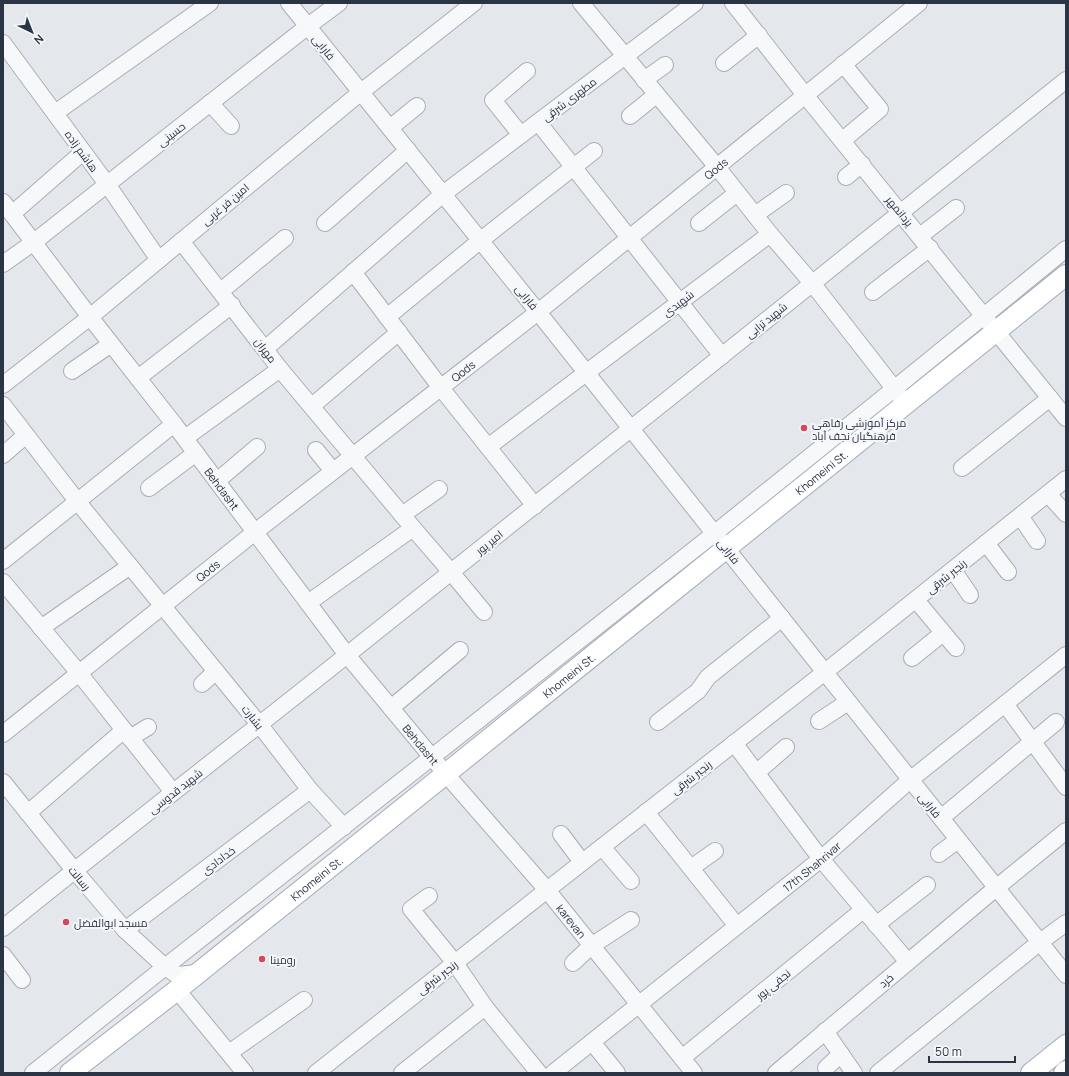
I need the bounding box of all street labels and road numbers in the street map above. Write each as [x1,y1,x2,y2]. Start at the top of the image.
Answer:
street label: فارابی [309,31,339,63]
street label: مطهری شرقی [539,74,599,124]
street label: حسینی [154,118,188,150]
street label: هاشم زاده [61,127,102,175]
street label: Qods [700,154,731,182]
street label: امین فر غربی [198,180,252,228]
street label: یزدانمهر [882,192,917,230]
street label: فارابی [512,281,542,313]
street label: شهیدی [659,286,697,320]
street label: شهید ترابی [742,299,790,341]
street label: مهران [252,334,280,366]
street label: Qods [447,356,478,385]
street label: Khomeini St. [792,446,850,498]
street label: Behdasht [202,464,243,513]
street label: امیر پور [471,526,506,558]
street label: فارابی [714,535,744,567]
street label: رنجبر شرقی [923,555,969,597]
street label: Qods [192,556,223,584]
street label: Khomeini St. [539,649,598,701]
street label: بشارت [239,702,267,732]
street label: Behdasht [400,721,443,768]
street label: رنجبر شرقی [668,756,714,798]
street label: شهید قدوسی [145,765,205,817]
street label: فارابی [915,789,945,821]
street label: 17th Shahrivar [779,838,844,894]
street label: خدادادی [198,842,238,878]
street label: Khomeini St. [287,852,345,904]
street label: رسالت [65,863,95,893]
street label: karevan [554,901,590,941]
street label: رنجبر شرقی [414,956,460,998]
street label: نجفی پور [752,965,794,1003]
street label: خرد [876,970,896,990]

